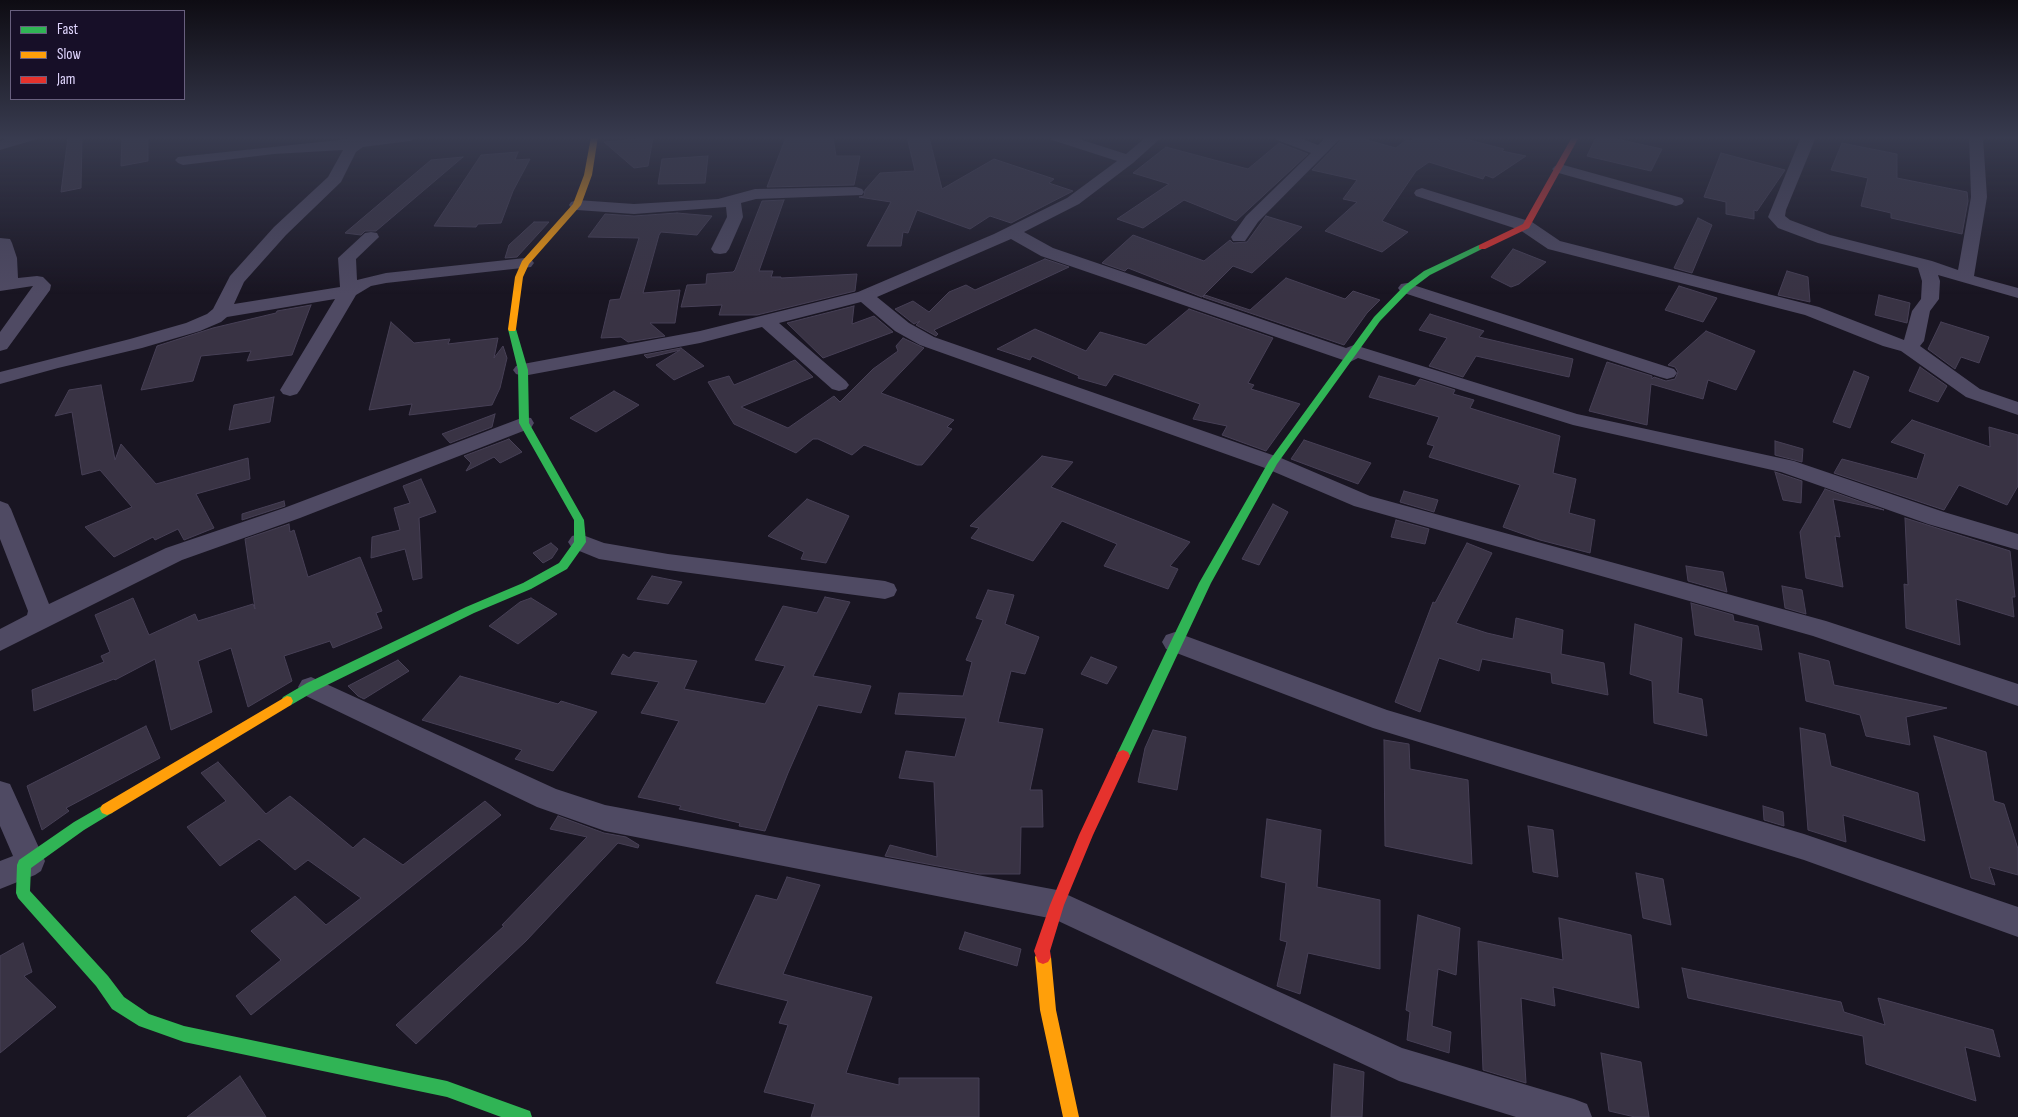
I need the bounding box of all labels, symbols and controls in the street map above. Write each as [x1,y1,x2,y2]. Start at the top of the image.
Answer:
legend [10,10,185,100]
text: Fast [57,20,78,39]
text: Slow [57,45,81,64]
text: Jam [57,70,75,89]

